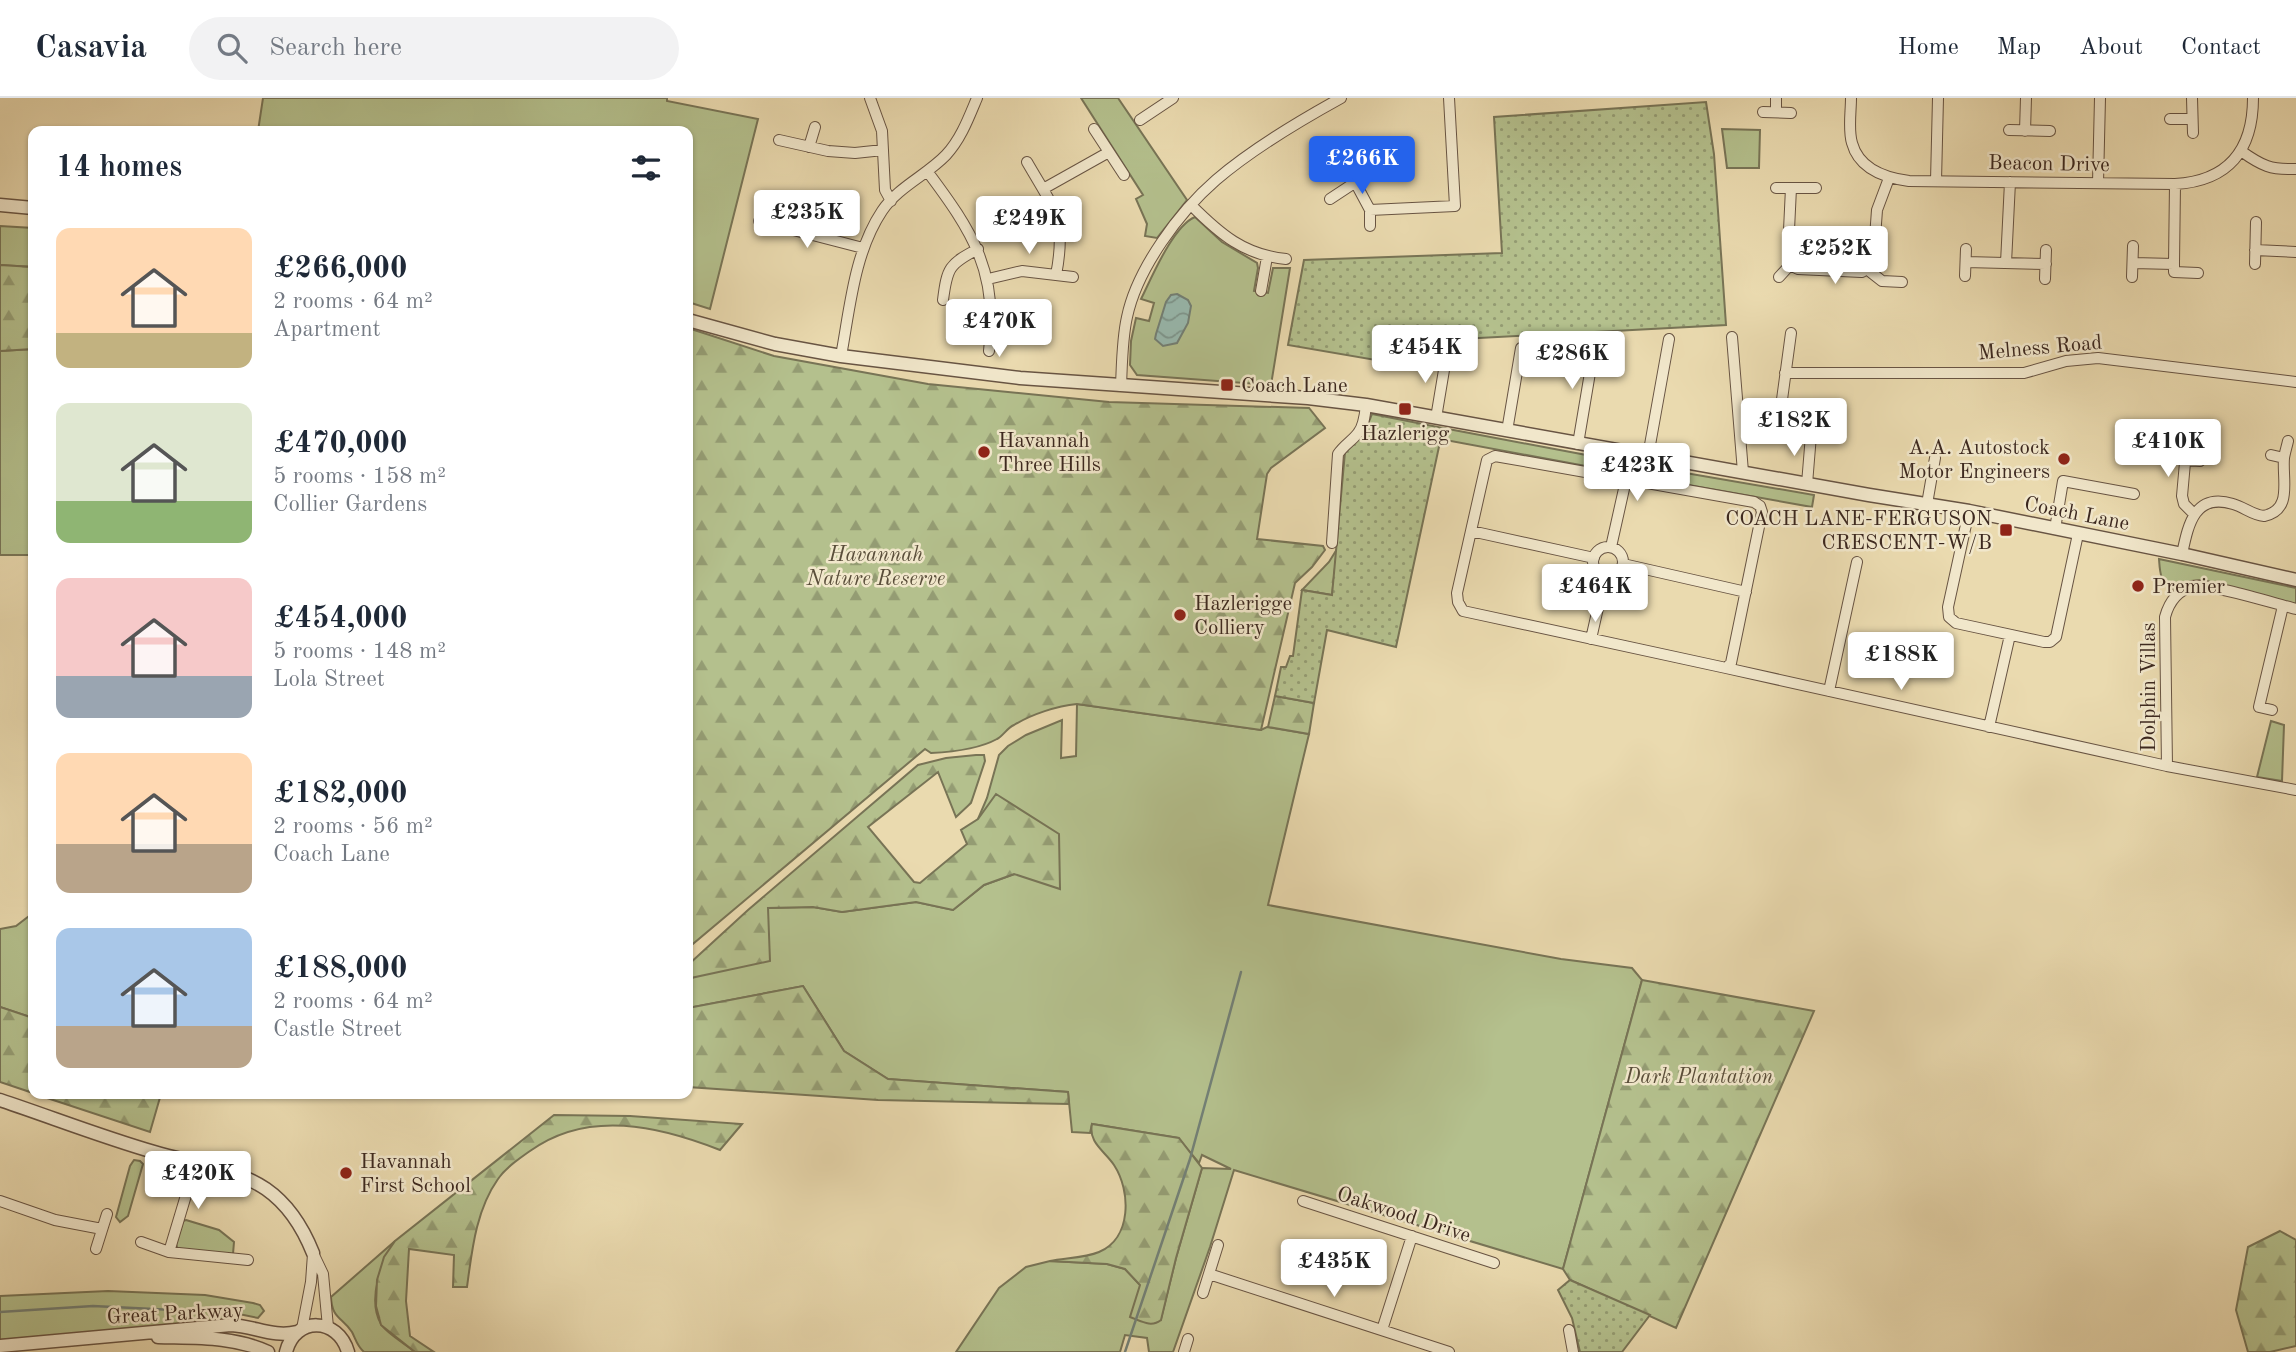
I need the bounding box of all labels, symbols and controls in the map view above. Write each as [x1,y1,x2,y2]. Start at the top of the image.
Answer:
search box [189,17,679,80]
icon: search [213,29,251,67]
text: Casavia [35,32,147,65]
text: Search here [269,35,402,61]
text: Home [1898,36,1959,60]
text: Map [1997,36,2041,60]
text: About [2079,36,2143,60]
text: Contact [2181,36,2261,60]
pin: £266K [1313,136,1411,196]
text: £266K [1325,147,1399,170]
icon: filters [627,149,665,187]
text: 14 homes [56,153,182,183]
street label: Beacon Drive [1988,153,2110,176]
pin: £235K [758,190,856,250]
pin: £249K [980,197,1078,256]
text: £235K [770,201,844,224]
text: £249K [992,207,1066,230]
pin: £252K [1786,226,1884,286]
text: £252K [1798,237,1872,260]
text: £266,000 [273,254,407,284]
icon: home [112,256,196,340]
text: 2 rooms · 64 m² [273,290,433,313]
pin: £470K [950,300,1048,359]
text: £470K [962,310,1036,333]
text: Apartment [273,318,381,341]
pin: £454K [1376,326,1474,385]
pin: £286K [1523,331,1621,391]
street label: Melness Road [1977,333,2103,364]
text: £454K [1388,336,1462,359]
text: £286K [1535,342,1609,365]
place label: Coach Lane [1241,376,1348,397]
marker: Coach Lane [1219,377,1235,393]
pin: £182K [1745,398,1843,458]
marker: Hazlerigg [1397,401,1413,417]
text: £182K [1757,409,1831,432]
pin: £410K [2119,420,2217,479]
place label: Hazlerigg [1361,424,1450,445]
text: £470,000 [273,429,407,459]
text: £410K [2131,430,2205,453]
icon: home [112,431,196,515]
place label: Havannah Three Hills [998,431,1101,476]
place label: A.A. Autostock Motor Engineers [1899,438,2050,483]
marker: Havannah Three Hills [976,444,992,460]
pin: £423K [1588,444,1686,503]
marker: A.A. Autostock Motor Engineers [2056,451,2072,467]
text: £423K [1600,454,1674,477]
text: 5 rooms · 158 m² [273,465,446,488]
text: Collier Gardens [273,493,427,516]
street label: Coach Lane [2022,494,2131,535]
place label: COACH LANE-FERGUSON CRESCENT-W/B [1725,509,1992,554]
marker: COACH LANE-FERGUSON CRESCENT-W/B [1998,522,2014,538]
park label: Havannah Nature Reserve [806,545,945,590]
pin: £464K [1546,564,1644,624]
text: £464K [1558,575,1632,598]
place label: Premier [2152,577,2226,598]
marker: Premier [2130,578,2146,594]
place label: Hazlerigge Colliery [1194,594,1292,639]
text: £454,000 [273,604,407,634]
icon: home [112,606,196,690]
marker: Hazlerigge Colliery [1172,607,1188,623]
street label: Dolphin Villas [2139,622,2160,752]
pin: £188K [1852,632,1950,692]
text: 5 rooms · 148 m² [273,640,446,663]
text: £188K [1864,643,1938,666]
text: Lola Street [273,668,385,691]
text: £182,000 [273,779,407,809]
icon: home [112,781,196,865]
text: 2 rooms · 56 m² [273,815,433,838]
text: Coach Lane [273,843,390,866]
text: £188,000 [273,954,407,984]
icon: home [112,956,196,1040]
text: 2 rooms · 64 m² [273,990,433,1013]
text: Castle Street [273,1018,402,1041]
park label: Dark Plantation [1624,1067,1773,1088]
pin: £420K [149,1152,247,1211]
place label: Havannah First School [360,1152,471,1197]
text: £420K [161,1162,235,1185]
marker: Havannah First School [338,1165,354,1181]
street label: Oakwood Drive [1334,1184,1473,1247]
pin: £435K [1285,1240,1383,1299]
text: £435K [1297,1250,1371,1273]
street label: Great Parkway [106,1300,244,1329]

